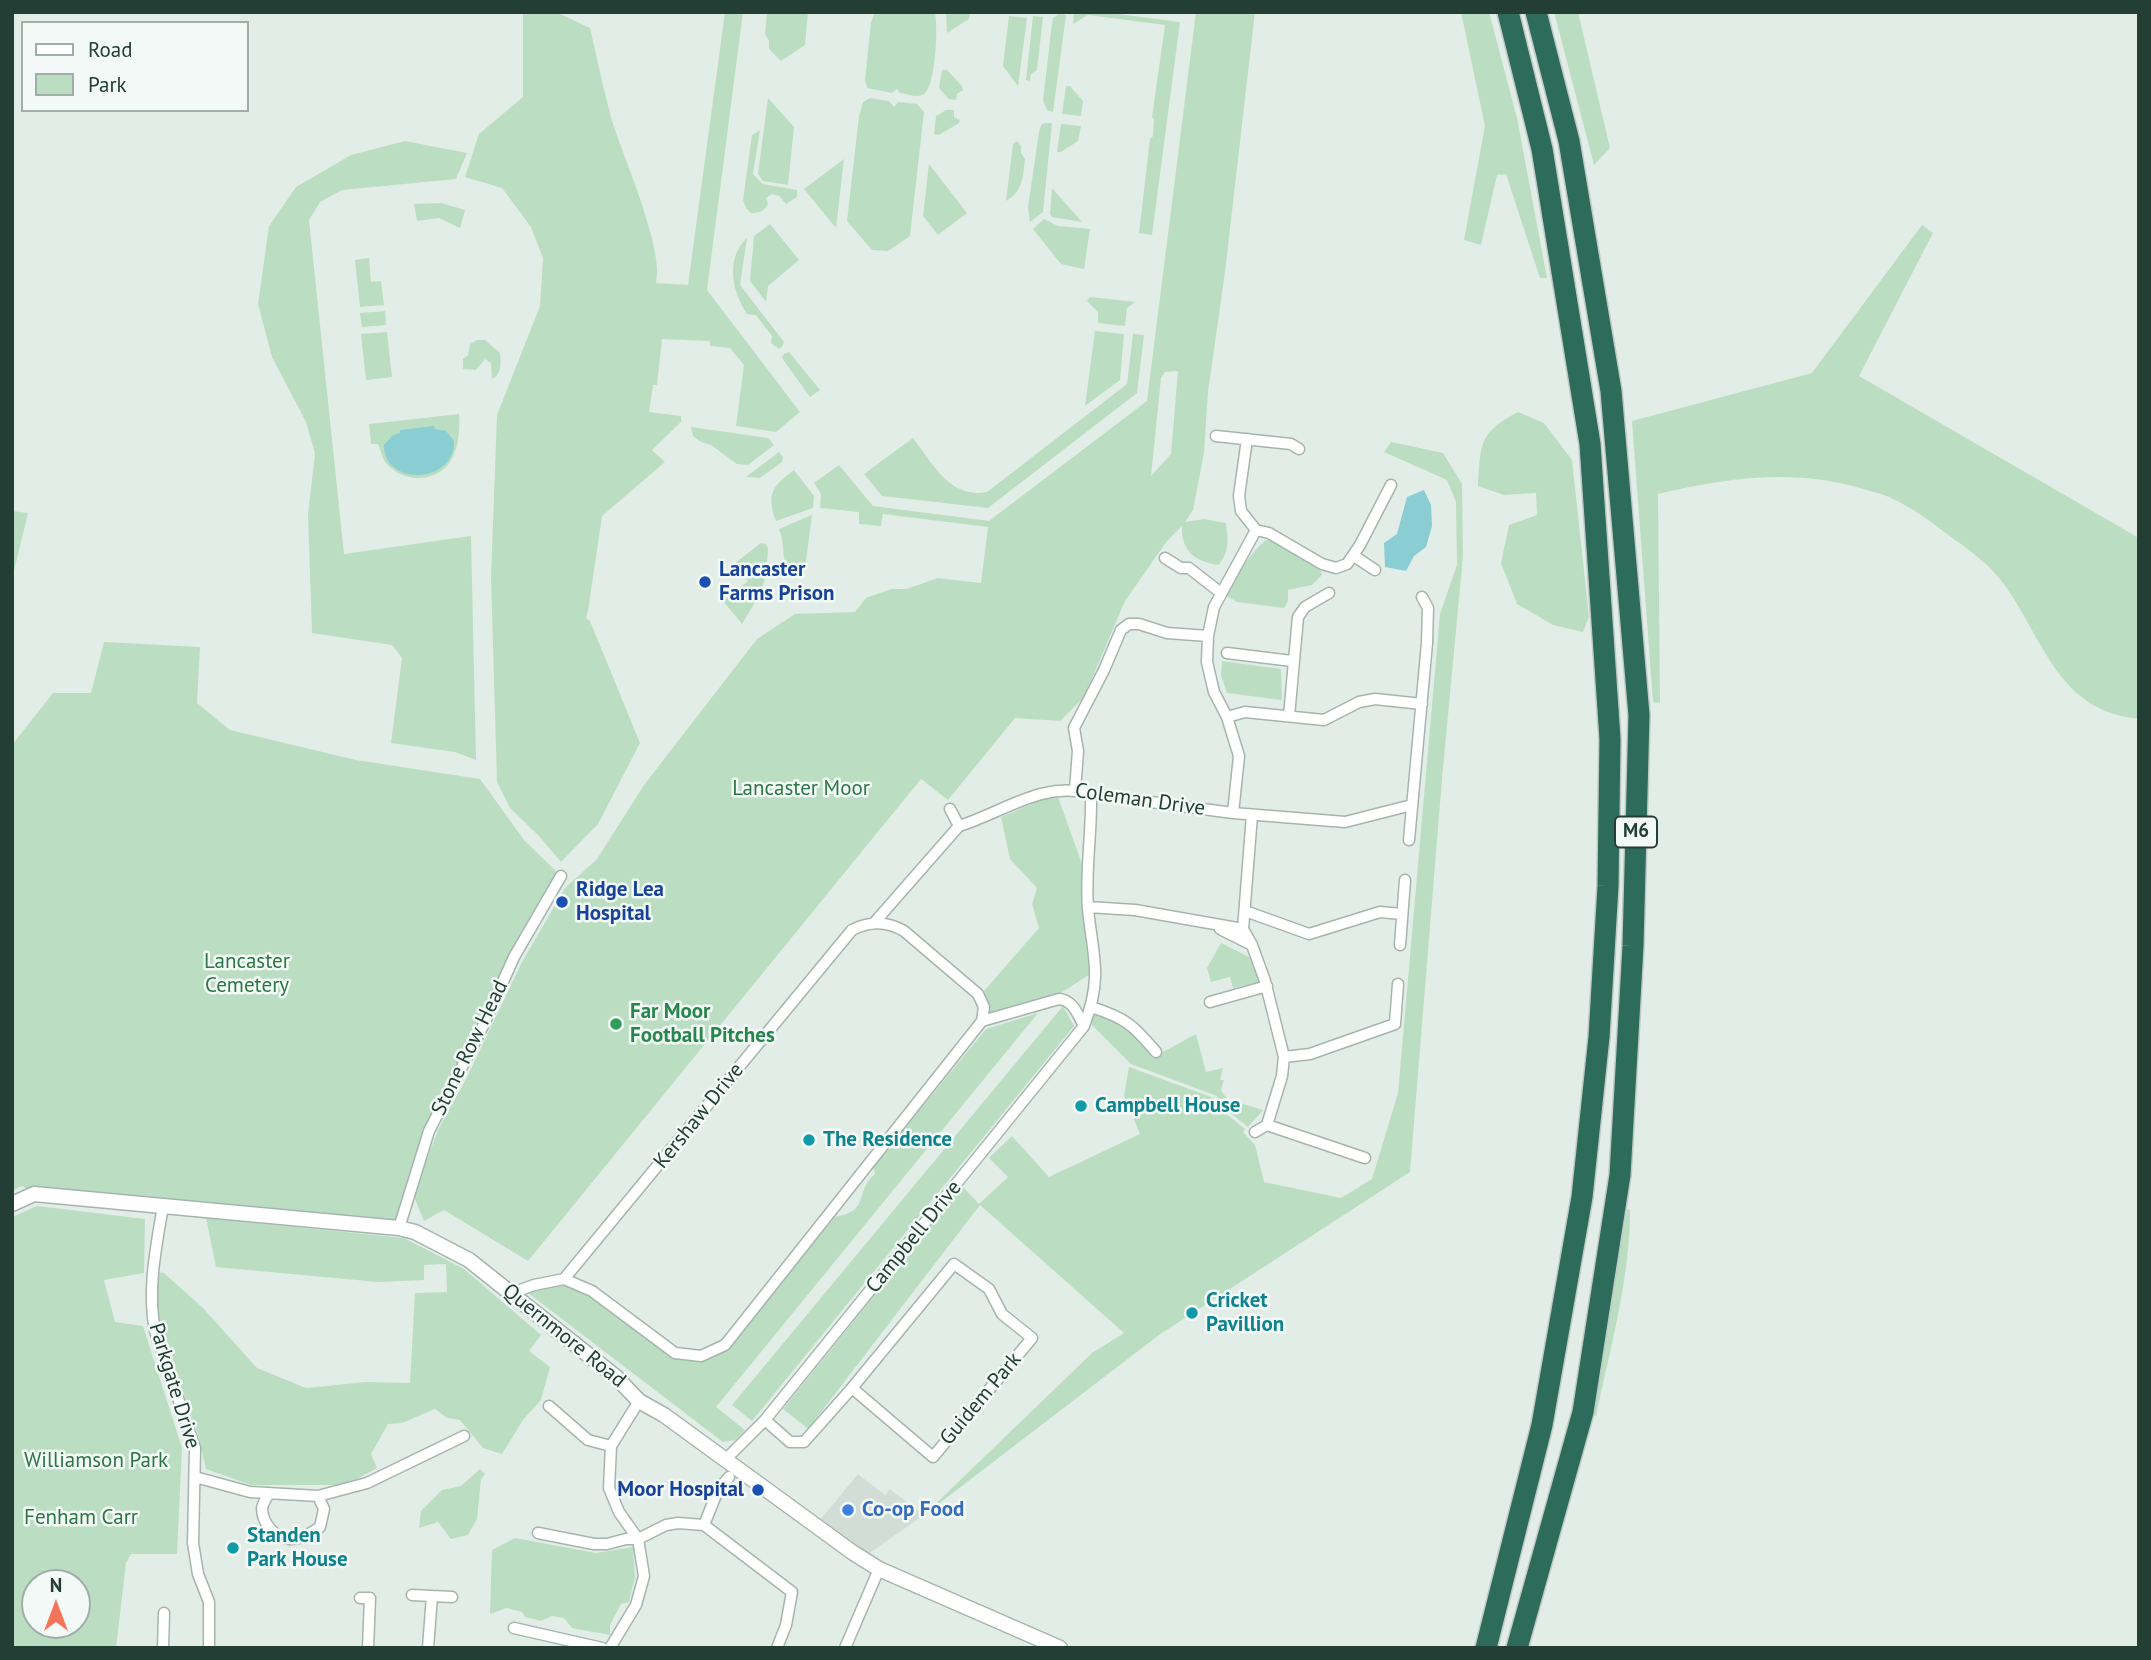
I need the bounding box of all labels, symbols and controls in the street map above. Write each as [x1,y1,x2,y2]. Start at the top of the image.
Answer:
legend [21,21,248,112]
text: Road [88,36,132,63]
text: Park [88,71,127,98]
place label: Lancaster Farms Prison [719,557,835,607]
marker: Lancaster Farms Prison [697,574,713,590]
park label: Lancaster Moor [732,776,870,802]
street label: Coleman Drive [1073,778,1207,822]
road number: M6 [1615,817,1657,848]
place label: Ridge Lea Hospital [576,877,664,927]
marker: Ridge Lea Hospital [554,894,570,910]
park label: Lancaster Cemetery [204,949,290,999]
street label: Stone Row Head [426,976,514,1120]
place label: Far Moor Football Pitches [630,999,775,1049]
marker: Far Moor Football Pitches [608,1016,624,1032]
street label: Kershaw Drive [649,1058,749,1174]
place label: Campbell House [1095,1093,1241,1119]
marker: Campbell House [1073,1098,1089,1114]
place label: The Residence [823,1127,952,1153]
marker: The Residence [801,1132,817,1148]
street label: Campbell Drive [861,1176,967,1298]
street label: Quernmore Road [497,1279,631,1393]
place label: Cricket Pavillion [1206,1288,1284,1338]
marker: Cricket Pavillion [1184,1305,1200,1321]
street label: Parkgate Drive [143,1320,205,1452]
street label: Guidem Park [935,1348,1027,1450]
park label: Williamson Park [24,1448,168,1474]
place label: Moor Hospital [617,1477,744,1503]
marker: Moor Hospital [750,1482,766,1498]
place label: Co-op Food [862,1497,964,1523]
marker: Co-op Food [840,1502,856,1518]
park label: Fenham Carr [24,1505,138,1531]
place label: Standen Park House [247,1523,348,1573]
marker: Standen Park House [225,1540,241,1556]
north arrow [21,1569,91,1639]
text: N [50,1573,62,1597]

